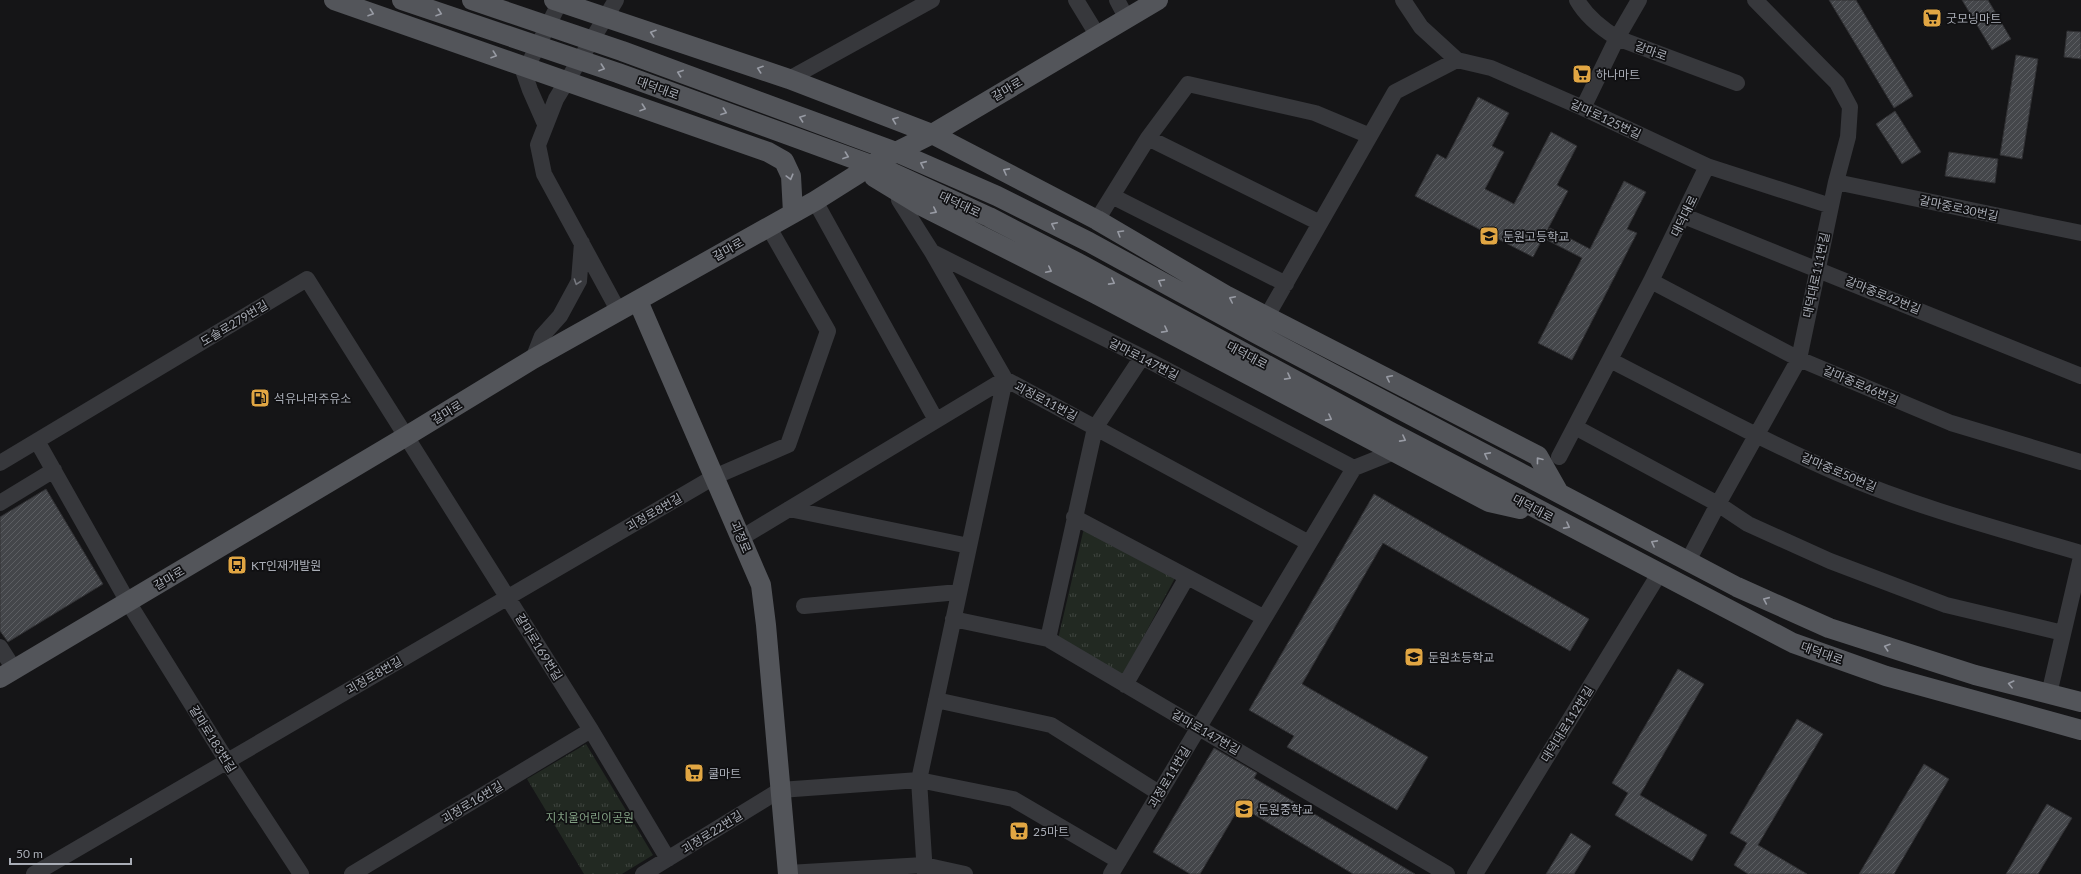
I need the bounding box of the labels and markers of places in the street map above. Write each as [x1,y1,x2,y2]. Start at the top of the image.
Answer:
supermarket icon: 굿모닝마트 [1921,7,1943,29]
place label: 굿모닝마트 [1946,11,2001,26]
supermarket icon: 하나마트 [1571,63,1593,85]
place label: 하나마트 [1596,67,1640,82]
school or university icon: 둔원고등학교 [1478,225,1500,247]
place label: 둔원고등학교 [1503,229,1569,244]
fuel station icon: 석유나라주유소 [249,387,271,409]
place label: 석유나라주유소 [274,391,351,406]
bus stop icon: KT인재개발원 [226,554,248,576]
place label: KT인재개발원 [251,558,321,573]
school or university icon: 둔원초등학교 [1403,646,1425,668]
place label: 둔원초등학교 [1428,650,1494,665]
supermarket icon: 쿨마트 [683,762,705,784]
place label: 쿨마트 [708,766,741,781]
school or university icon: 둔원중학교 [1233,798,1255,820]
place label: 둔원중학교 [1258,802,1313,817]
supermarket icon: 25마트 [1008,820,1030,842]
place label: 25마트 [1033,824,1069,839]

